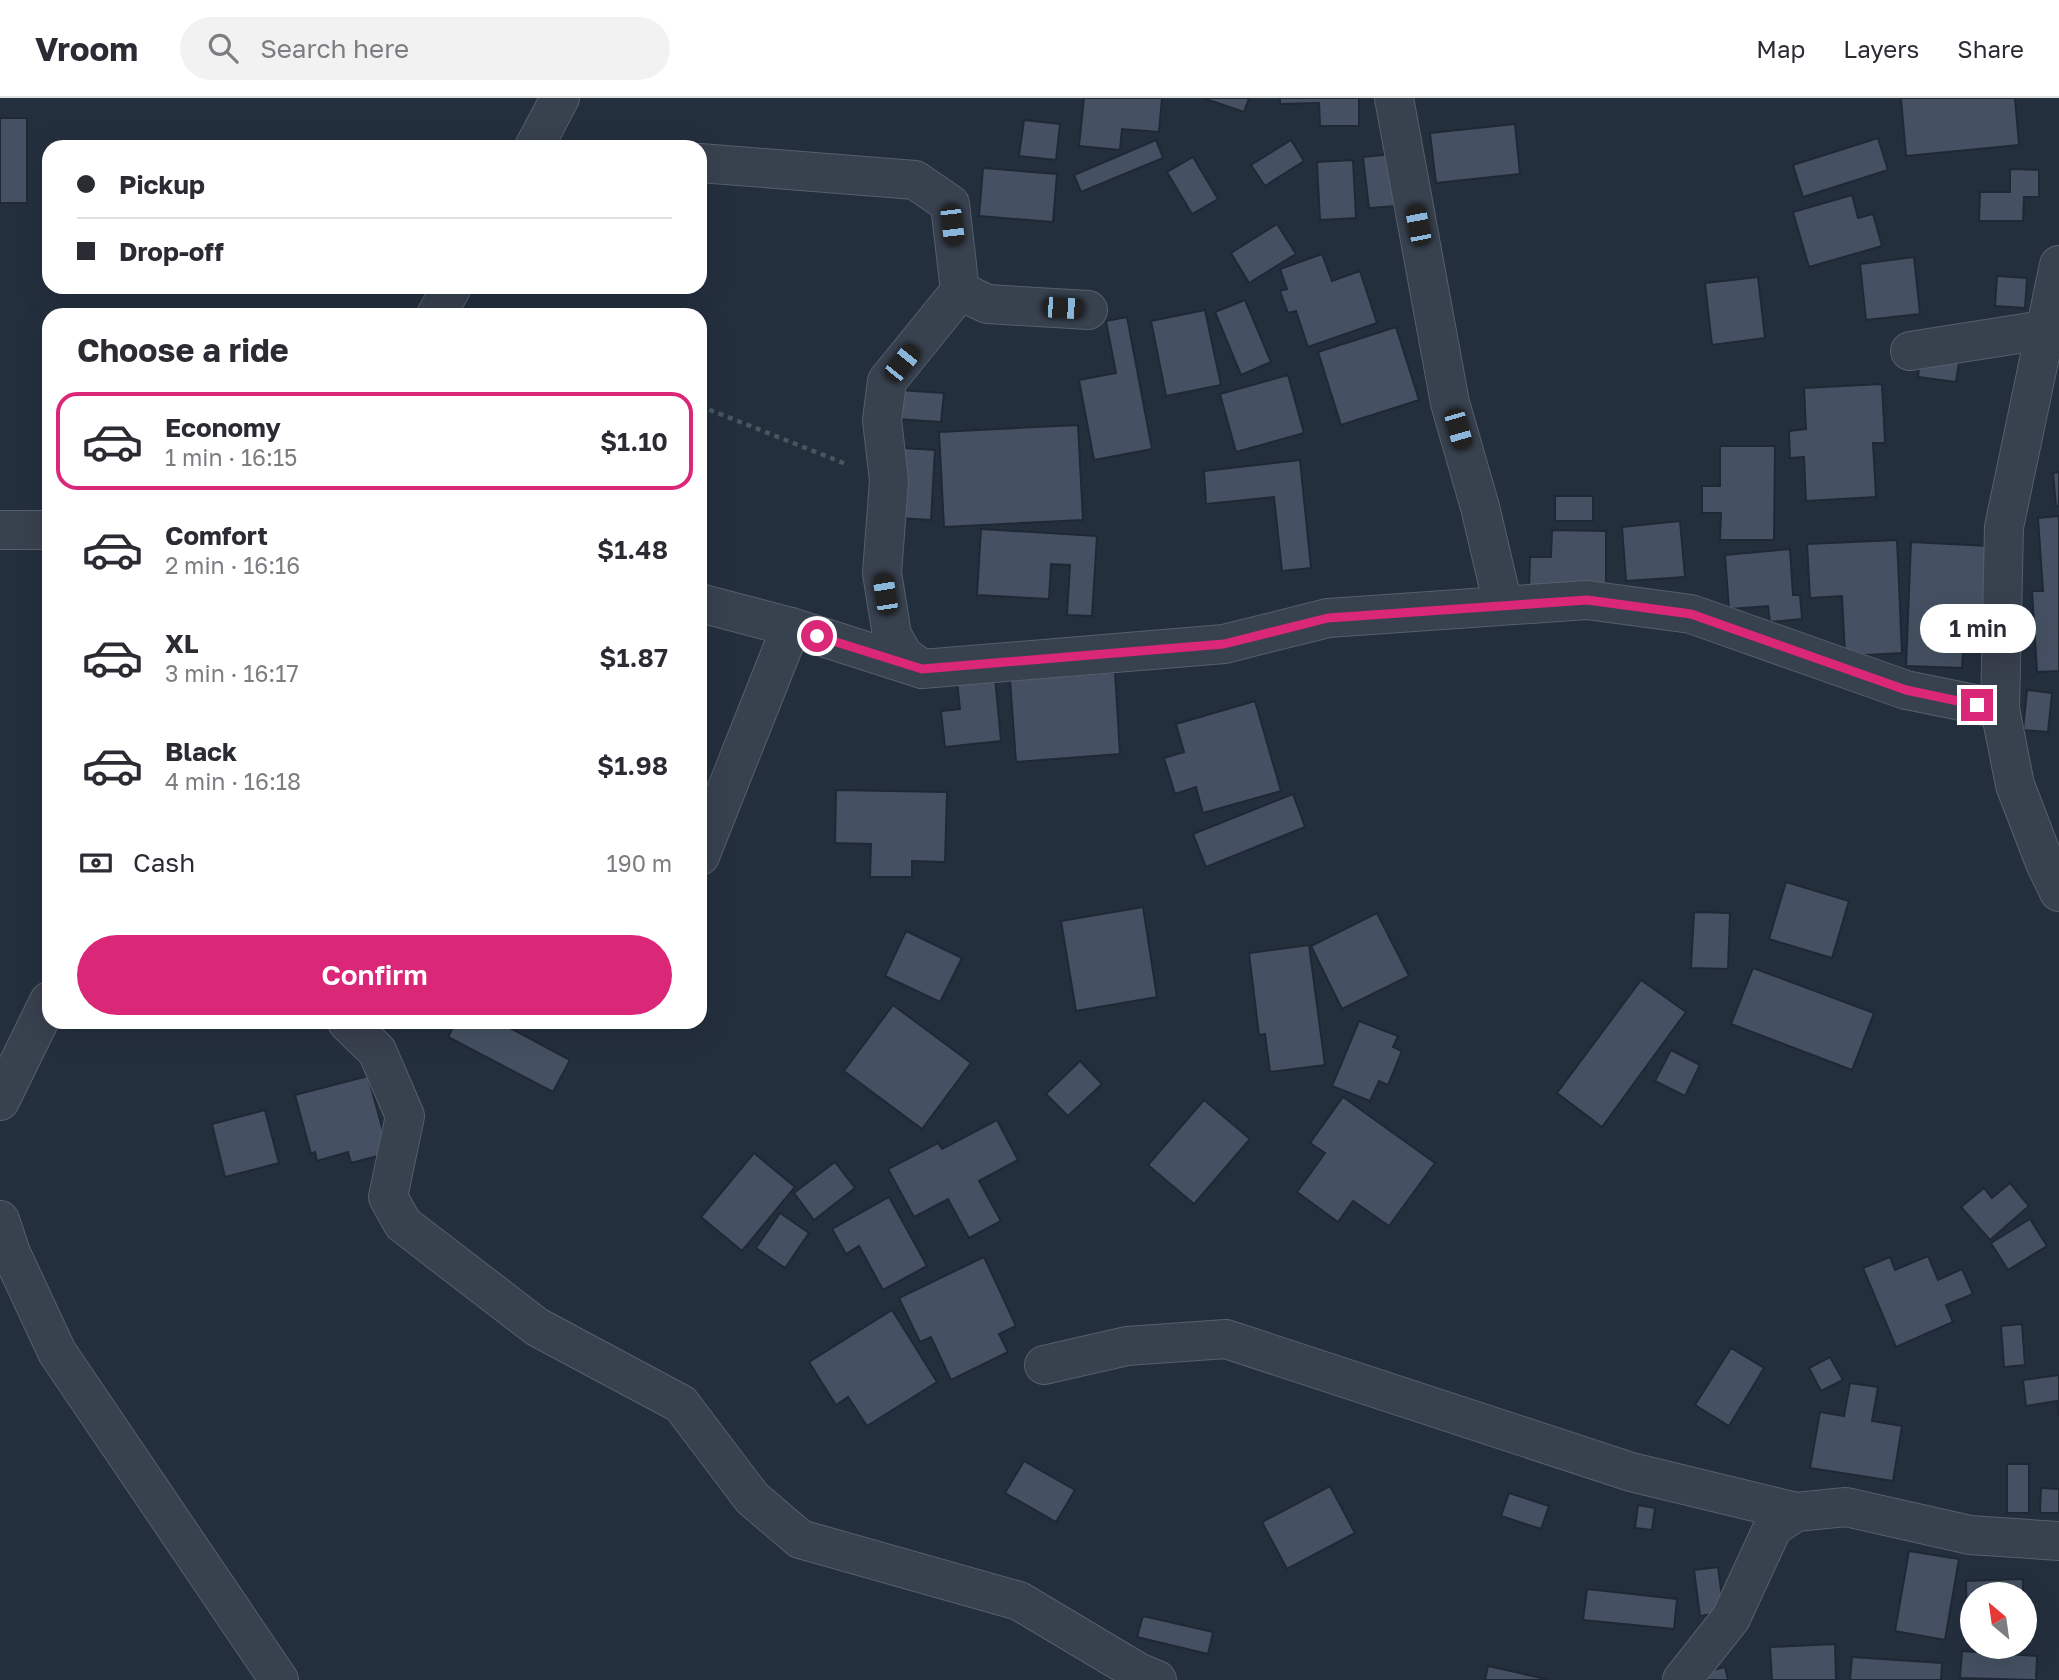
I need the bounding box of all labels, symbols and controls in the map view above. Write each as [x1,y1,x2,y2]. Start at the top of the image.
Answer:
search box [180,17,670,80]
text: Vroom [35,29,138,68]
icon: search [204,29,242,67]
text: Search here [260,33,409,64]
text: Map [1756,34,1805,63]
text: Layers [1843,34,1919,63]
text: Share [1957,34,2024,63]
text: Pickup [119,169,205,200]
car [1404,202,1433,248]
car [940,203,965,247]
text: Drop-off [119,236,224,267]
car [1042,296,1085,320]
text: Choose a ride [77,331,289,369]
car [881,340,924,386]
car [1443,406,1474,452]
icon: car [81,410,144,473]
text: Economy [165,412,281,443]
text: $1.10 [600,426,668,457]
text: 1 min · 16:15 [165,443,297,471]
icon: car [81,518,144,581]
text: Comfort [165,520,268,551]
text: $1.48 [597,534,668,565]
text: 2 min · 16:16 [165,551,300,579]
car [872,572,899,616]
callout: 1 min [1919,603,2035,652]
text: 1 min [1949,614,2007,642]
route start [801,620,833,652]
icon: car [81,626,144,689]
text: XL [165,628,199,659]
text: $1.87 [599,642,668,673]
text: 3 min · 16:17 [165,659,299,687]
route end [1961,689,1993,721]
icon: car [81,734,144,797]
text: Black [165,736,237,767]
text: $1.98 [597,750,668,781]
text: 4 min · 16:18 [165,767,301,795]
icon: cash [77,844,115,882]
text: Cash [133,847,195,878]
text: 190 m [607,849,672,877]
button: Confirm [77,935,672,1015]
north arrow [1960,1582,2037,1659]
map controls [1960,1582,2037,1659]

